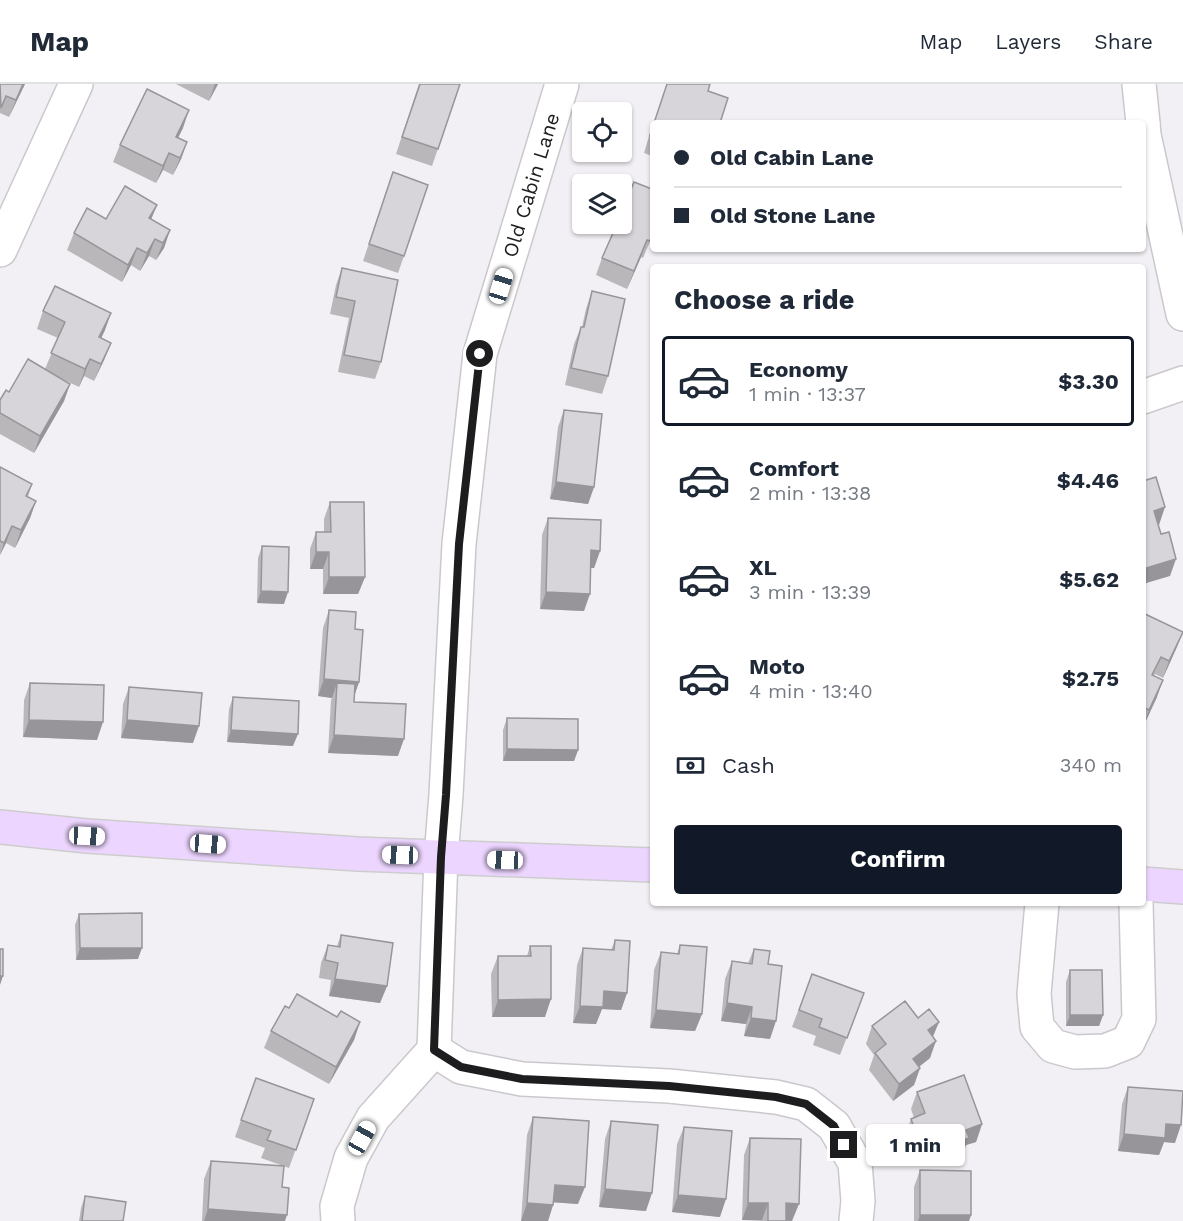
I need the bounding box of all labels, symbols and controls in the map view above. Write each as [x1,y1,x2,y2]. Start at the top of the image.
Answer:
text: Map [30,25,89,58]
text: Map [919,29,962,54]
text: Layers [995,29,1061,54]
text: Share [1094,29,1153,54]
map controls [572,102,632,234]
button: locate [572,102,632,162]
street label: Old Cabin Lane [498,110,564,260]
text: Old Cabin Lane [710,145,874,170]
button: layers [572,174,632,234]
text: Old Stone Lane [710,203,876,228]
car [487,266,515,306]
text: Choose a ride [674,284,854,316]
route start [466,340,493,367]
icon: car [677,354,731,408]
text: Economy [749,357,848,382]
text: $3.30 [1058,369,1119,394]
text: 1 min · 13:37 [749,382,866,406]
icon: car [677,453,731,507]
text: Comfort [749,456,839,481]
text: $4.46 [1057,468,1119,493]
text: 2 min · 13:38 [749,481,871,505]
icon: car [677,552,731,606]
text: XL [749,555,777,580]
text: $5.62 [1059,567,1119,592]
text: 3 min · 13:39 [749,580,871,604]
icon: car [677,651,731,705]
text: Moto [749,654,805,679]
text: $2.75 [1062,666,1119,691]
text: 4 min · 13:40 [749,679,873,703]
icon: cash [674,749,707,782]
text: Cash [722,753,775,778]
text: 340 m [1060,753,1122,777]
button: Confirm [674,825,1122,894]
car [69,826,105,846]
car [189,834,227,854]
car [382,845,418,865]
car [487,850,523,870]
car [345,1118,379,1158]
callout: 1 min [865,1124,964,1166]
route end [830,1131,857,1158]
text: 1 min [890,1133,941,1157]

